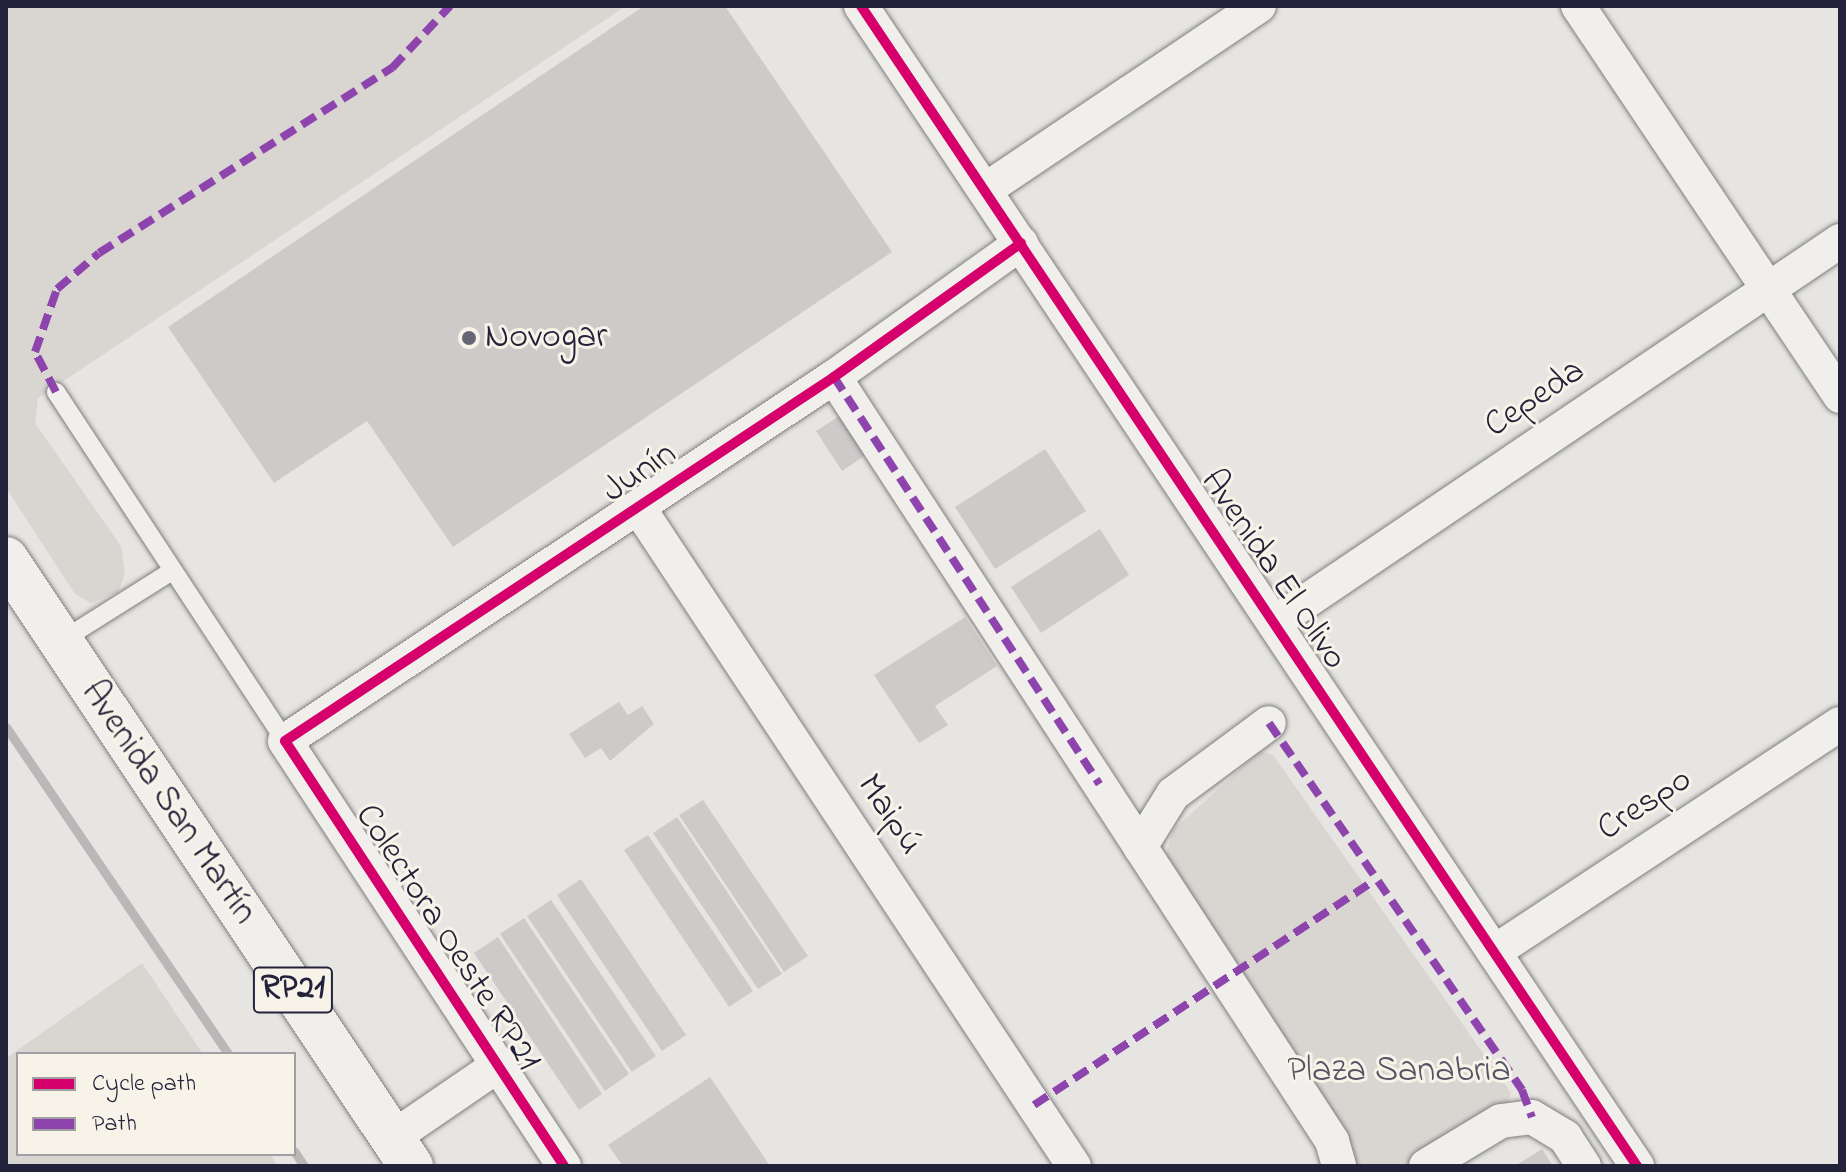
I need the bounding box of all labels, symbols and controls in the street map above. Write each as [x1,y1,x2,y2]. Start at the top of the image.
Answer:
place label: Novogar [485,316,607,360]
marker: Novogar [460,329,478,347]
street label: Cepeda [1477,350,1593,448]
street label: Junín [595,433,685,513]
street label: Avenida El Olivo [1190,462,1356,678]
street label: Avenida San Martín [71,673,265,933]
street label: Crespo [1590,759,1700,851]
street label: Maipú [847,767,931,863]
street label: Colectora Oeste RP21 [345,797,549,1079]
road number: RP21 [251,960,335,1020]
park label: Plaza Sanabria [1287,1050,1511,1094]
legend [16,1052,296,1156]
text: Cycle path [92,1067,196,1102]
text: Path [92,1107,137,1142]

